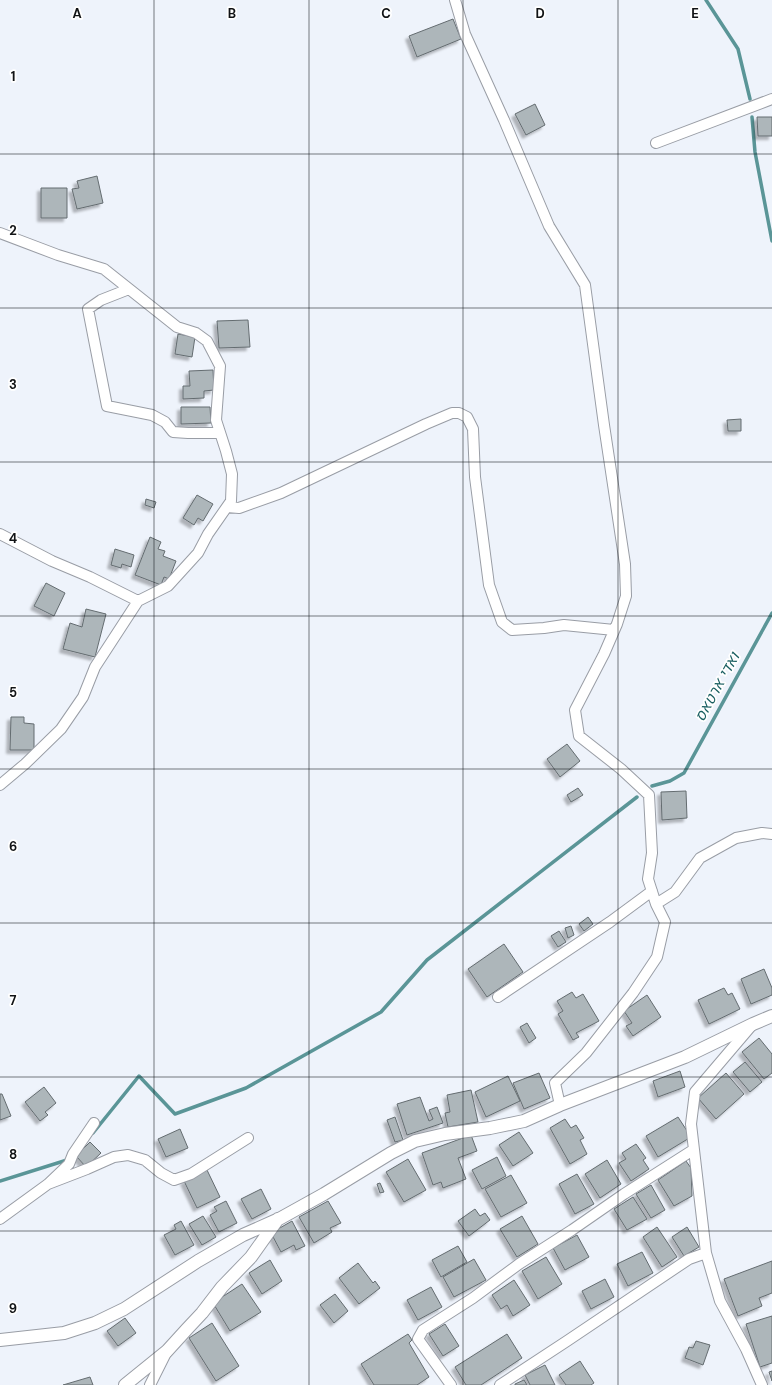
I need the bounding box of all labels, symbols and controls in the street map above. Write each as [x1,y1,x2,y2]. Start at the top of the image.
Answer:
text: A [72,5,82,22]
text: B [228,5,236,22]
text: C [381,5,391,22]
text: D [535,5,545,22]
text: E [691,5,699,22]
text: 1 [11,68,15,85]
text: 2 [9,222,17,239]
text: 3 [9,376,17,393]
text: 4 [9,530,17,547]
water label: ואדי ארטאס [690,648,745,725]
text: 5 [9,684,17,701]
text: 6 [9,838,17,855]
text: 7 [10,992,17,1009]
text: 8 [9,1146,17,1163]
text: 9 [9,1300,17,1317]

